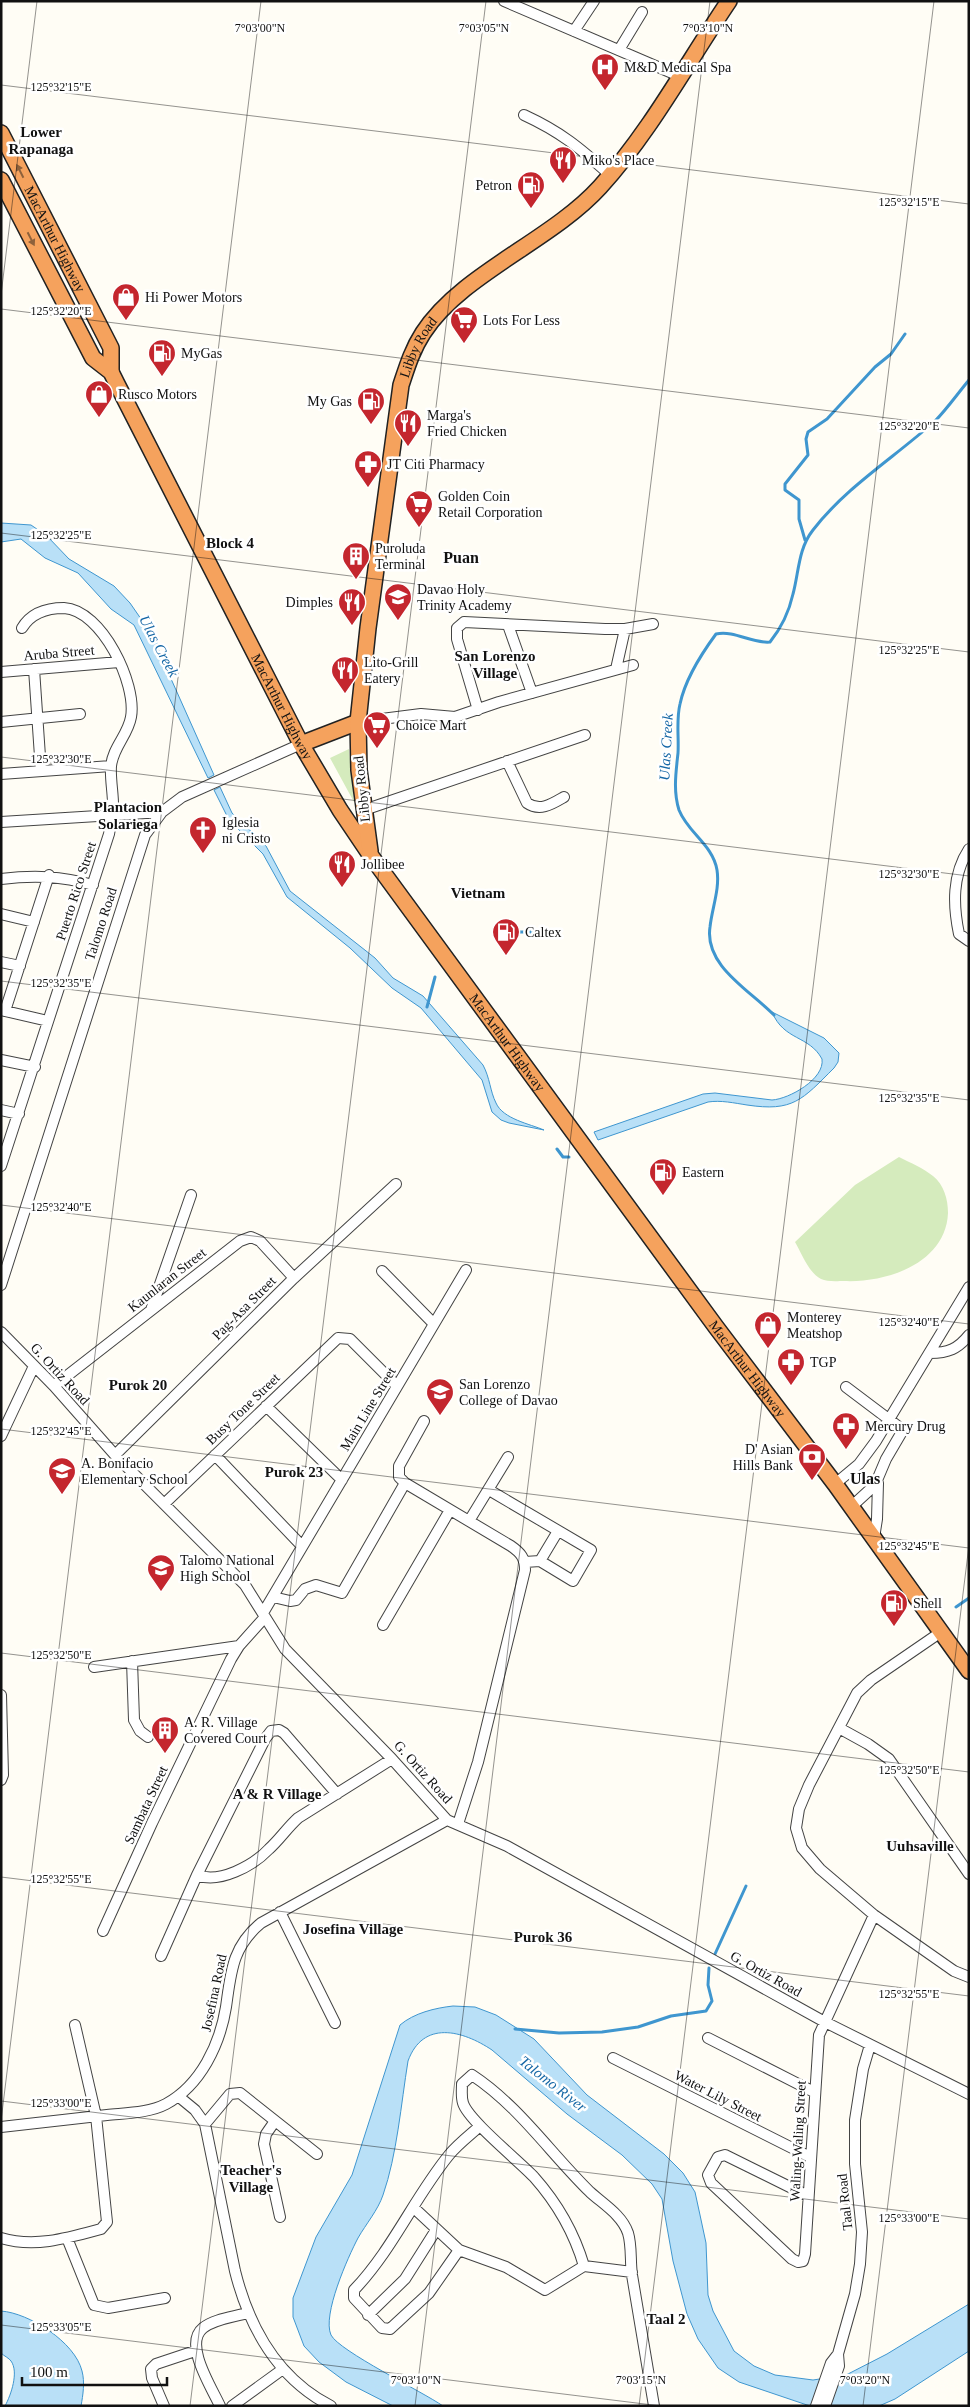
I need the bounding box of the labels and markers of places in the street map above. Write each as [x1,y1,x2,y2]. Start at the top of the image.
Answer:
hospital icon: M&D Medical Spa [590,52,620,91]
place label: M&D Medical Spa [624,60,732,75]
restaurant icon: Miko's Place [548,145,578,184]
place label: Miko's Place [582,153,654,168]
fuel station icon: Petron [516,170,546,209]
place label: Petron [475,178,512,193]
shop icon: Hi Power Motors [111,282,141,321]
place label: Hi Power Motors [145,290,242,305]
supermarket icon: Lots For Less [449,305,479,344]
place label: Lots For Less [483,313,560,328]
fuel station icon: MyGas [147,338,177,377]
place label: MyGas [181,346,222,361]
shop icon: Rusco Motors [84,379,114,418]
fuel station icon: My Gas [356,386,386,425]
place label: Rusco Motors [118,387,197,402]
place label: My Gas [307,394,352,409]
restaurant icon: Marga's Fried Chicken [393,408,423,447]
place label: Marga's Fried Chicken [427,408,507,439]
pharmacy icon: JT Citi Pharmacy [353,449,383,488]
place label: JT Citi Pharmacy [387,457,485,472]
supermarket icon: Golden Coin Retail Corporation [404,489,434,528]
place label: Golden Coin Retail Corporation [438,489,543,520]
building icon: Puroluda Terminal [341,541,371,580]
place label: Puroluda Terminal [375,541,426,572]
school or university icon: Davao Holy Trinity Academy [383,582,413,621]
place label: Davao Holy Trinity Academy [417,582,512,613]
restaurant icon: Dimples [337,587,367,626]
place label: Dimples [286,595,333,610]
restaurant icon: Lito-Grill Eatery [330,655,360,694]
place label: Lito-Grill Eatery [364,655,419,686]
supermarket icon: Choice Mart [362,710,392,749]
place label: Choice Mart [396,718,466,733]
church icon: Iglesia ni Cristo [188,815,218,854]
place label: Iglesia ni Cristo [222,815,271,846]
restaurant icon: Jollibee [327,849,357,888]
place label: Jollibee [361,857,405,872]
fuel station icon: Caltex [491,917,521,956]
place label: Caltex [525,925,562,940]
fuel station icon: Eastern [648,1157,678,1196]
place label: Eastern [682,1165,724,1180]
shop icon: Monterey Meatshop [753,1310,783,1349]
place label: Monterey Meatshop [787,1310,842,1341]
pharmacy icon: TGP [776,1347,806,1386]
place label: TGP [810,1355,837,1370]
school or university icon: San Lorenzo College of Davao [425,1377,455,1416]
place label: San Lorenzo College of Davao [459,1377,558,1408]
pharmacy icon: Mercury Drug [831,1411,861,1450]
place label: Mercury Drug [865,1419,945,1434]
place label: D' Asian Hills Bank [733,1442,793,1473]
bank icon: D' Asian Hills Bank [797,1442,827,1481]
school or university icon: A. Bonifacio Elementary School [47,1456,77,1495]
place label: A. Bonifacio Elementary School [81,1456,188,1487]
school or university icon: Talomo National High School [146,1553,176,1592]
place label: Talomo National High School [180,1553,274,1584]
fuel station icon: Shell [879,1588,909,1627]
place label: Shell [913,1596,942,1611]
building icon: A. R. Village Covered Court [150,1715,180,1754]
place label: A. R. Village Covered Court [184,1715,267,1746]

